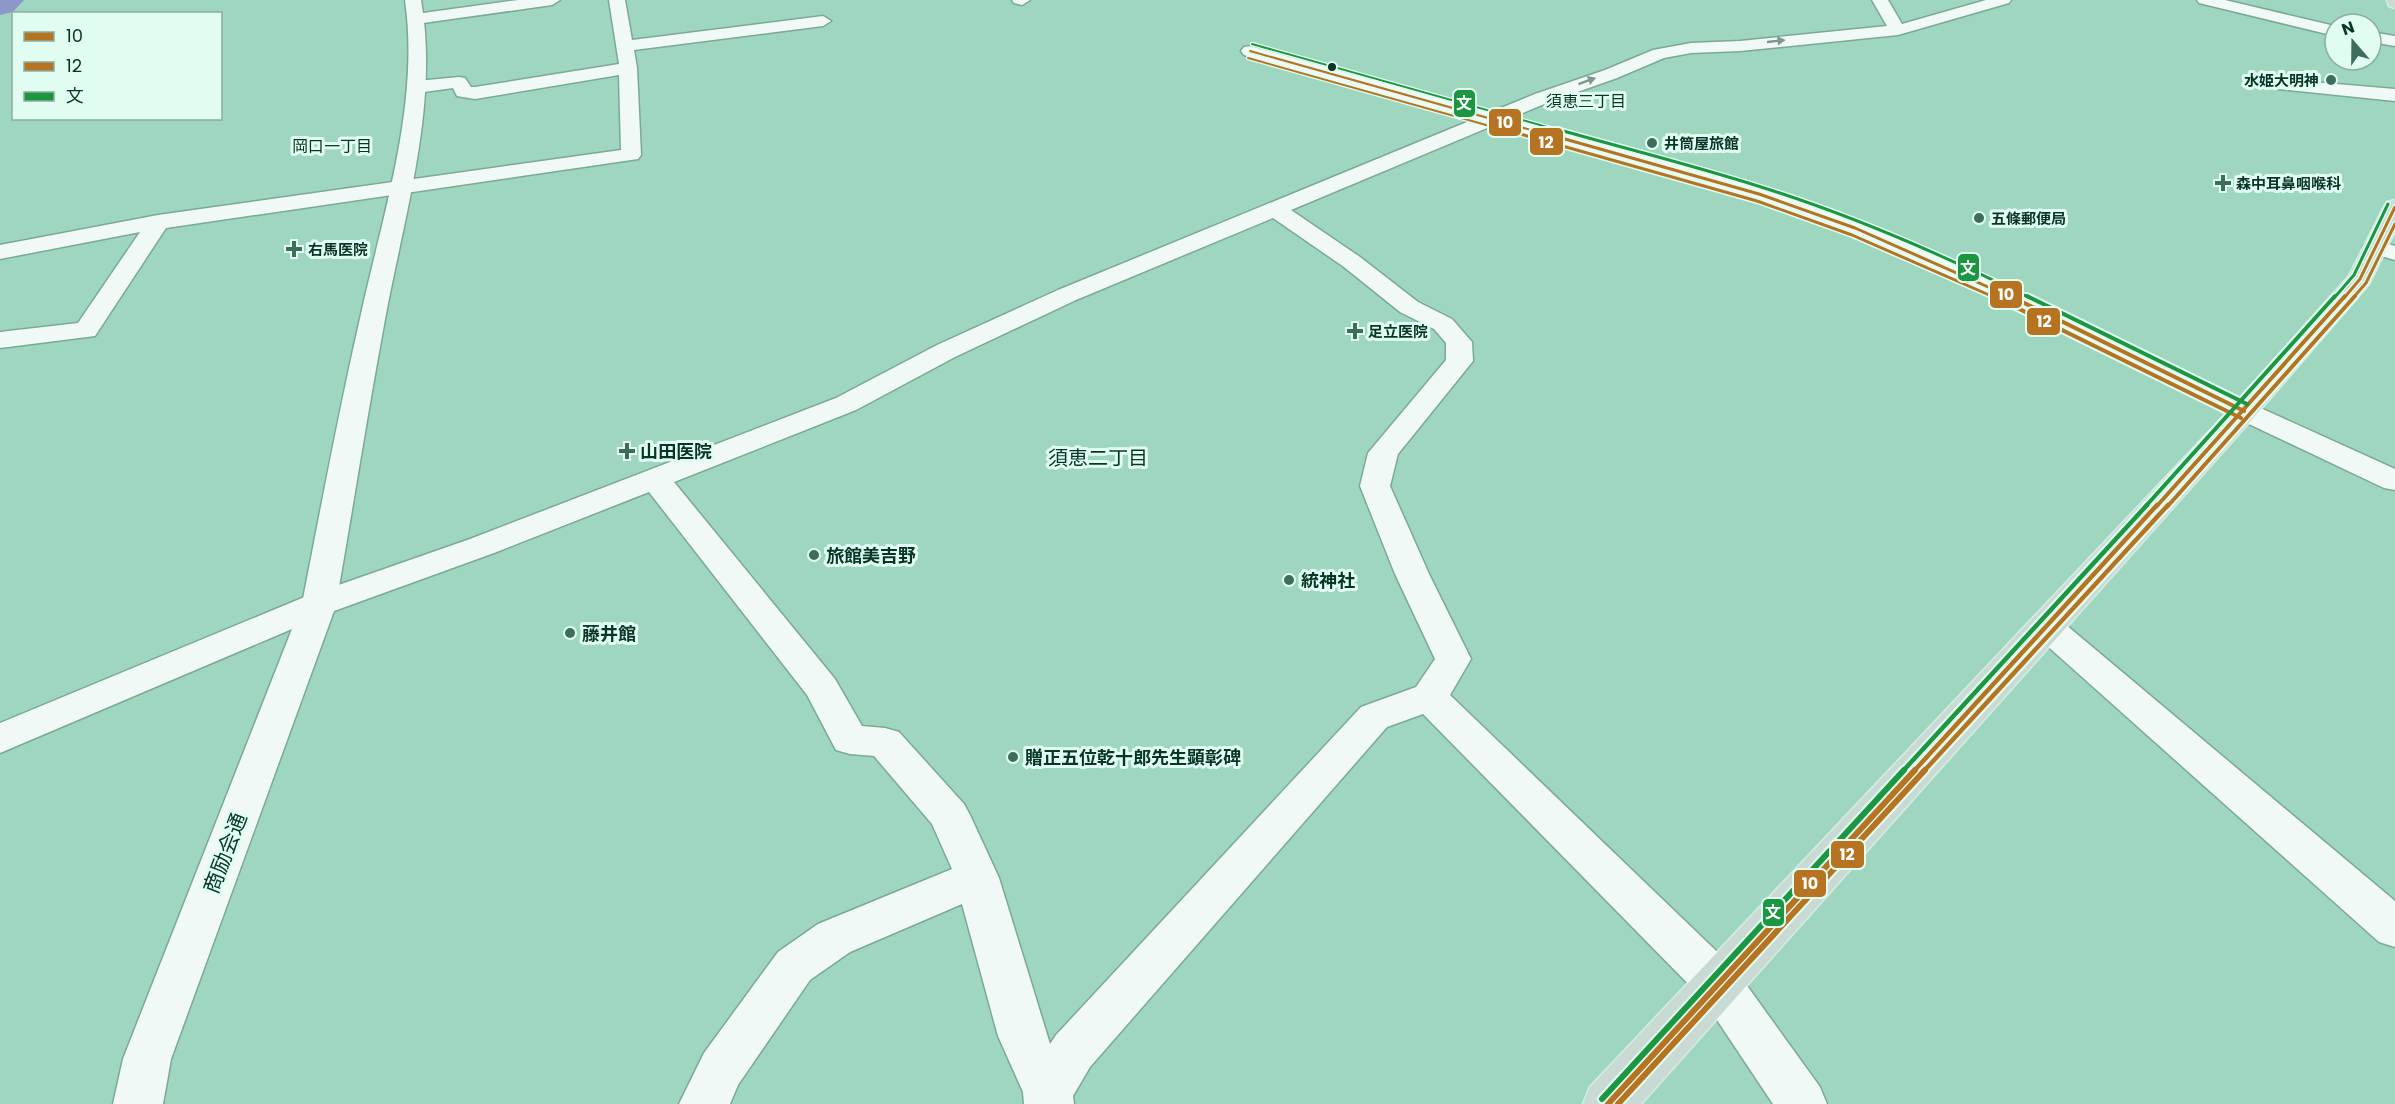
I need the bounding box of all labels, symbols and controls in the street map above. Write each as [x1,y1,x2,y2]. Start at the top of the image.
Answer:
legend [12,12,222,120]
north arrow [2323,12,2383,72]
text: N [2338,16,2358,41]
text: 10 [66,23,83,48]
one-way arrow [1767,36,1786,46]
text: 12 [66,53,82,78]
unlabelled marker [1326,61,1338,73]
place label: 水姫大明神 [2244,70,2319,91]
marker: 水姫大明神 [2324,73,2338,87]
one-way arrow [1578,76,1596,86]
text: 文 [66,83,84,108]
line badge: 文 [1453,89,1476,118]
district label: 須恵三丁目 [1546,90,1626,113]
text: 文 [1456,92,1472,115]
line badge: 10 [1488,108,1522,137]
text: 10 [1497,111,1513,134]
line badge: 12 [1529,127,1564,156]
text: 12 [1538,131,1554,154]
place label: 井筒屋旅館 [1664,133,1739,154]
district label: 岡口一丁目 [292,135,372,158]
marker: 井筒屋旅館 [1645,136,1659,150]
place label: 森中耳鼻咽喉科 [2236,173,2341,194]
marker: 森中耳鼻咽喉科 [2214,174,2232,192]
place label: 五條郵便局 [1991,208,2066,229]
marker: 五條郵便局 [1972,211,1986,225]
place label: 右馬医院 [308,239,368,260]
marker: 右馬医院 [285,240,303,258]
line badge: 文 [1957,253,1980,282]
text: 文 [1960,257,1976,280]
line badge: 10 [1989,280,2023,309]
text: 10 [1998,283,2014,306]
line badge: 12 [2026,307,2061,336]
text: 12 [2036,310,2052,333]
place label: 足立医院 [1368,321,1428,342]
marker: 足立医院 [1346,322,1364,340]
place label: 山田医院 [640,439,712,464]
marker: 山田医院 [618,442,636,460]
district label: 須恵二丁目 [1048,444,1148,472]
place label: 旅館美吉野 [826,543,916,568]
marker: 旅館美吉野 [807,548,821,562]
place label: 統神社 [1301,568,1355,593]
marker: 統神社 [1282,573,1296,587]
place label: 藤井館 [582,621,636,646]
marker: 藤井館 [563,626,577,640]
place label: 贈正五位乾十郎先生顕彰碑 [1025,745,1241,770]
marker: 贈正五位乾十郎先生顕彰碑 [1006,750,1020,764]
street label: 商励会通 [196,809,254,897]
line badge: 12 [1830,840,1865,869]
text: 12 [1839,843,1855,866]
line badge: 10 [1793,869,1827,898]
text: 10 [1802,872,1818,895]
line badge: 文 [1762,898,1785,927]
text: 文 [1765,901,1781,924]

